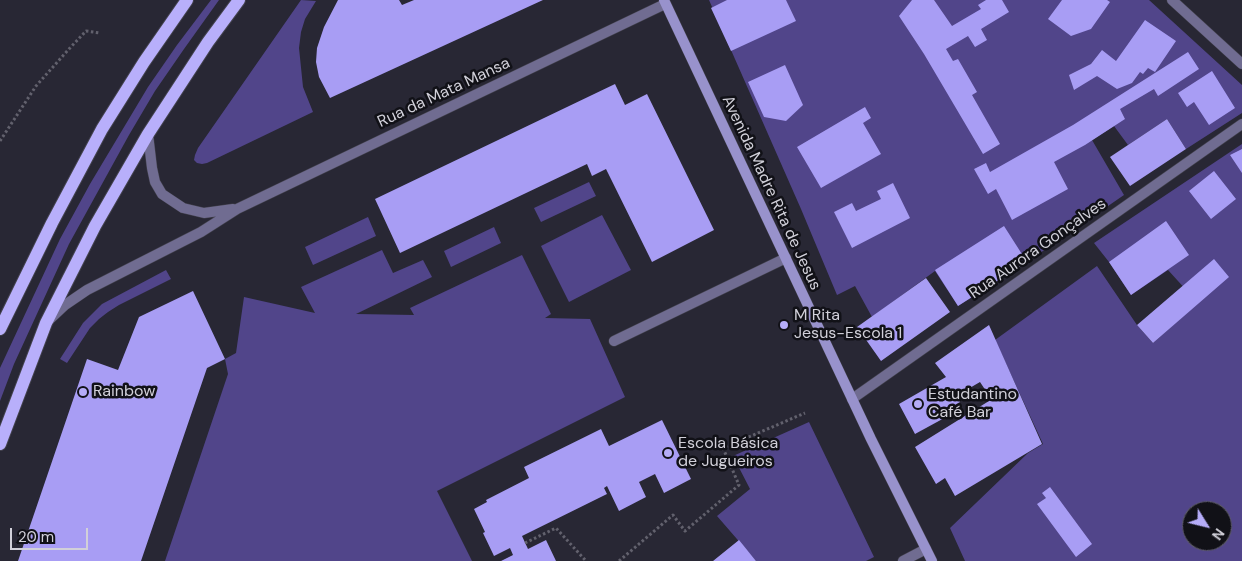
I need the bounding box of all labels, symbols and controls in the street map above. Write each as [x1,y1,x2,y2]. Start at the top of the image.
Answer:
street label: Rua da Mata Mansa [375,54,513,132]
street label: Avenida Madre Rita de Jesus [717,93,825,293]
street label: Rua Aurora Gonçalves [966,195,1110,303]
place label: M Rita Jesus-Escola 1 [794,306,902,344]
marker: M Rita Jesus-Escola 1 [778,319,790,331]
place label: Rainbow [93,382,155,402]
place label: Estudantino Café Bar [928,385,1017,423]
marker: Rainbow [77,386,89,398]
marker: Estudantino Café Bar [912,398,924,410]
place label: Escola Básica de Jugueiros [678,434,778,472]
marker: Escola Básica de Jugueiros [662,447,674,459]
north arrow [1182,501,1232,551]
scale bar [12,518,90,550]
text: N [1208,525,1229,544]
text: 20 m [18,527,54,547]

